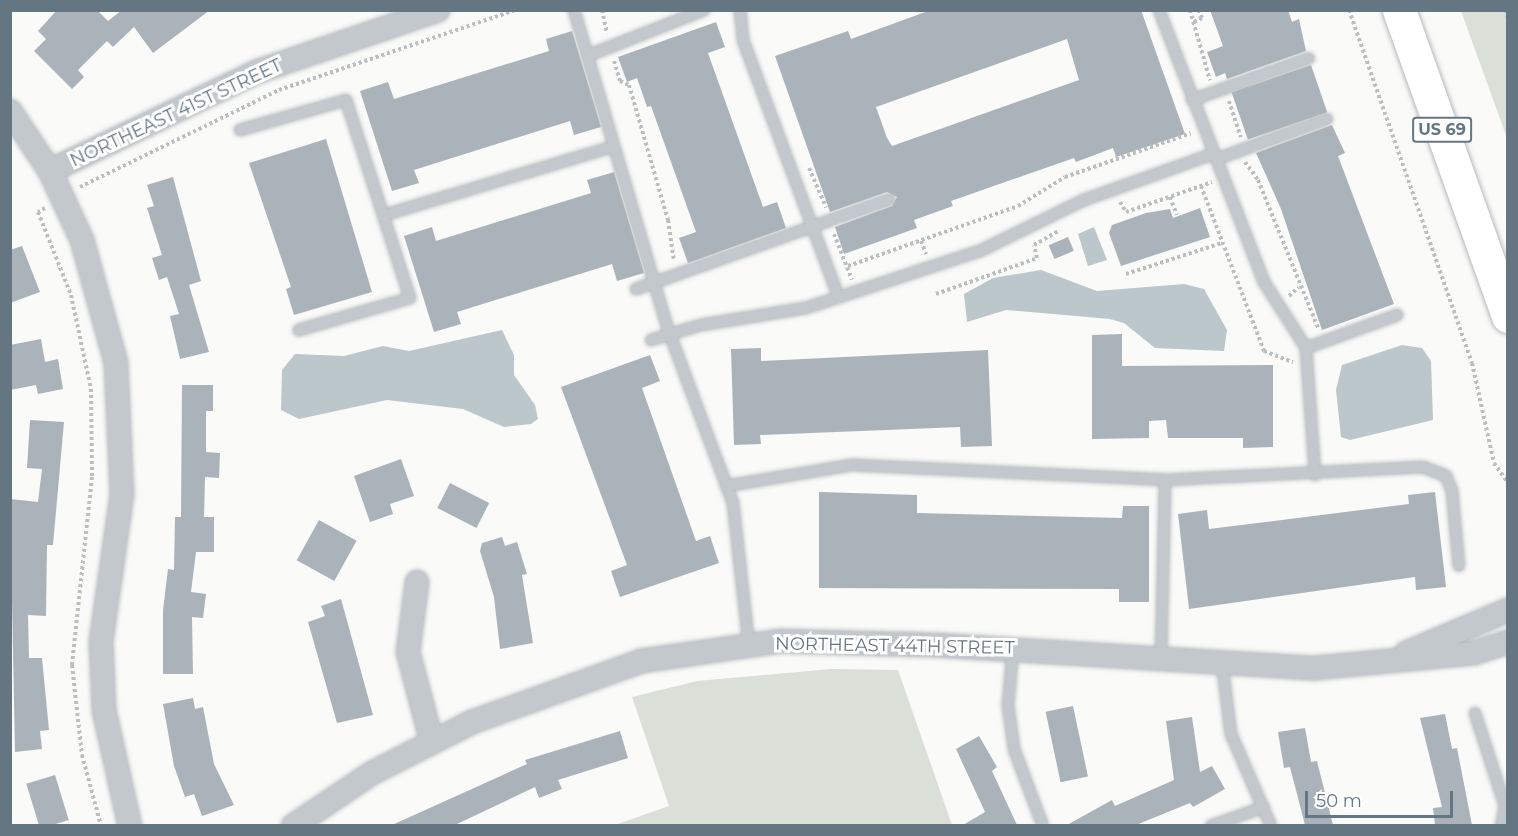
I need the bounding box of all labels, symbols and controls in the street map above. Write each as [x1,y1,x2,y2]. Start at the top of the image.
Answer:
street label: NORTHEAST 41ST STREET [67,54,285,172]
road number: US 69 [1412,117,1472,143]
street label: NORTHEAST 44TH STREET [775,633,1015,659]
scale bar [1308,779,1456,817]
text: 50 m [1316,790,1362,812]

